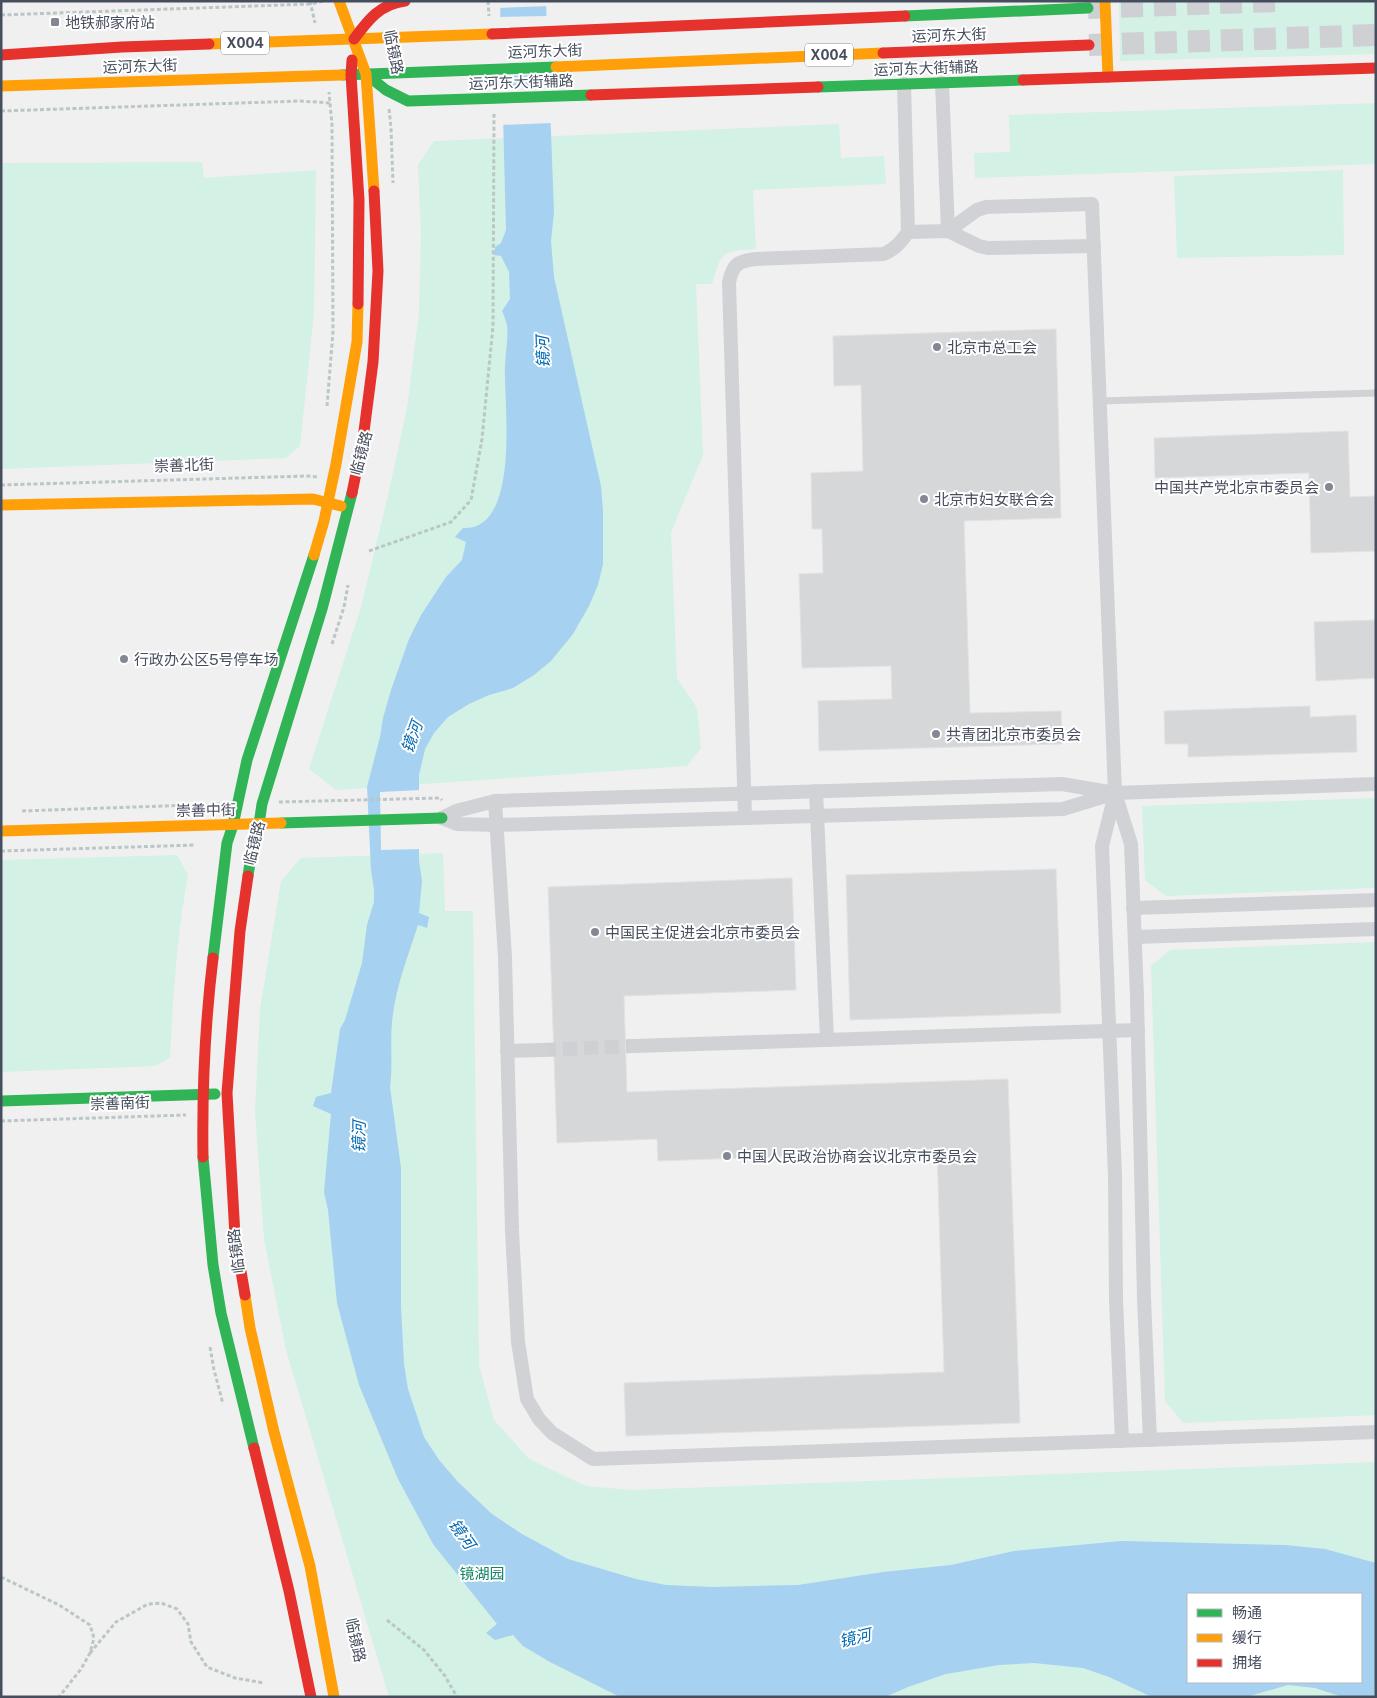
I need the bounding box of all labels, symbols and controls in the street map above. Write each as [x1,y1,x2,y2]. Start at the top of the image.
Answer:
place label: 地铁郝家府站 [65,14,155,31]
marker: 地铁郝家府站 [49,16,61,28]
street label: 运河东大街 [911,25,987,45]
street label: 临镜路 [381,28,407,76]
road number: X004 [221,32,269,54]
street label: 运河东大街 [507,41,583,61]
road number: X004 [805,44,853,66]
street label: 运河东大街 [102,56,178,76]
street label: 运河东大街辅路 [873,58,979,78]
street label: 运河东大街辅路 [468,72,574,92]
water label: 镜河 [533,333,553,368]
place label: 北京市总工会 [947,339,1037,356]
marker: 北京市总工会 [931,341,943,353]
street label: 临镜路 [347,429,375,477]
street label: 崇善北街 [154,455,214,475]
place label: 中国共产党北京市委员会 [1154,479,1319,496]
marker: 中国共产党北京市委员会 [1323,481,1335,493]
place label: 北京市妇女联合会 [934,491,1054,508]
marker: 北京市妇女联合会 [918,493,930,505]
place label: 行政办公区5号停车场 [134,651,279,668]
marker: 行政办公区5号停车场 [118,653,130,665]
water label: 镜河 [398,716,427,755]
place label: 共青团北京市委员会 [946,726,1081,743]
marker: 共青团北京市委员会 [930,728,942,740]
street label: 崇善中街 [176,801,236,819]
street label: 临镜路 [240,819,268,867]
place label: 中国民主促进会北京市委员会 [605,924,800,941]
marker: 中国民主促进会北京市委员会 [589,926,601,938]
street label: 崇善南街 [90,1093,150,1113]
water label: 镜河 [349,1118,369,1153]
place label: 中国人民政治协商会议北京市委员会 [737,1148,977,1165]
marker: 中国人民政治协商会议北京市委员会 [721,1150,733,1162]
street label: 临镜路 [225,1228,247,1274]
water label: 镜河 [445,1515,481,1555]
park label: 镜湖园 [459,1565,505,1582]
legend [1187,1593,1362,1683]
text: 畅通 [1232,1604,1262,1621]
street label: 临镜路 [343,1616,369,1664]
water label: 镜河 [837,1624,876,1651]
text: 缓行 [1232,1629,1262,1646]
text: 拥堵 [1232,1654,1262,1671]

